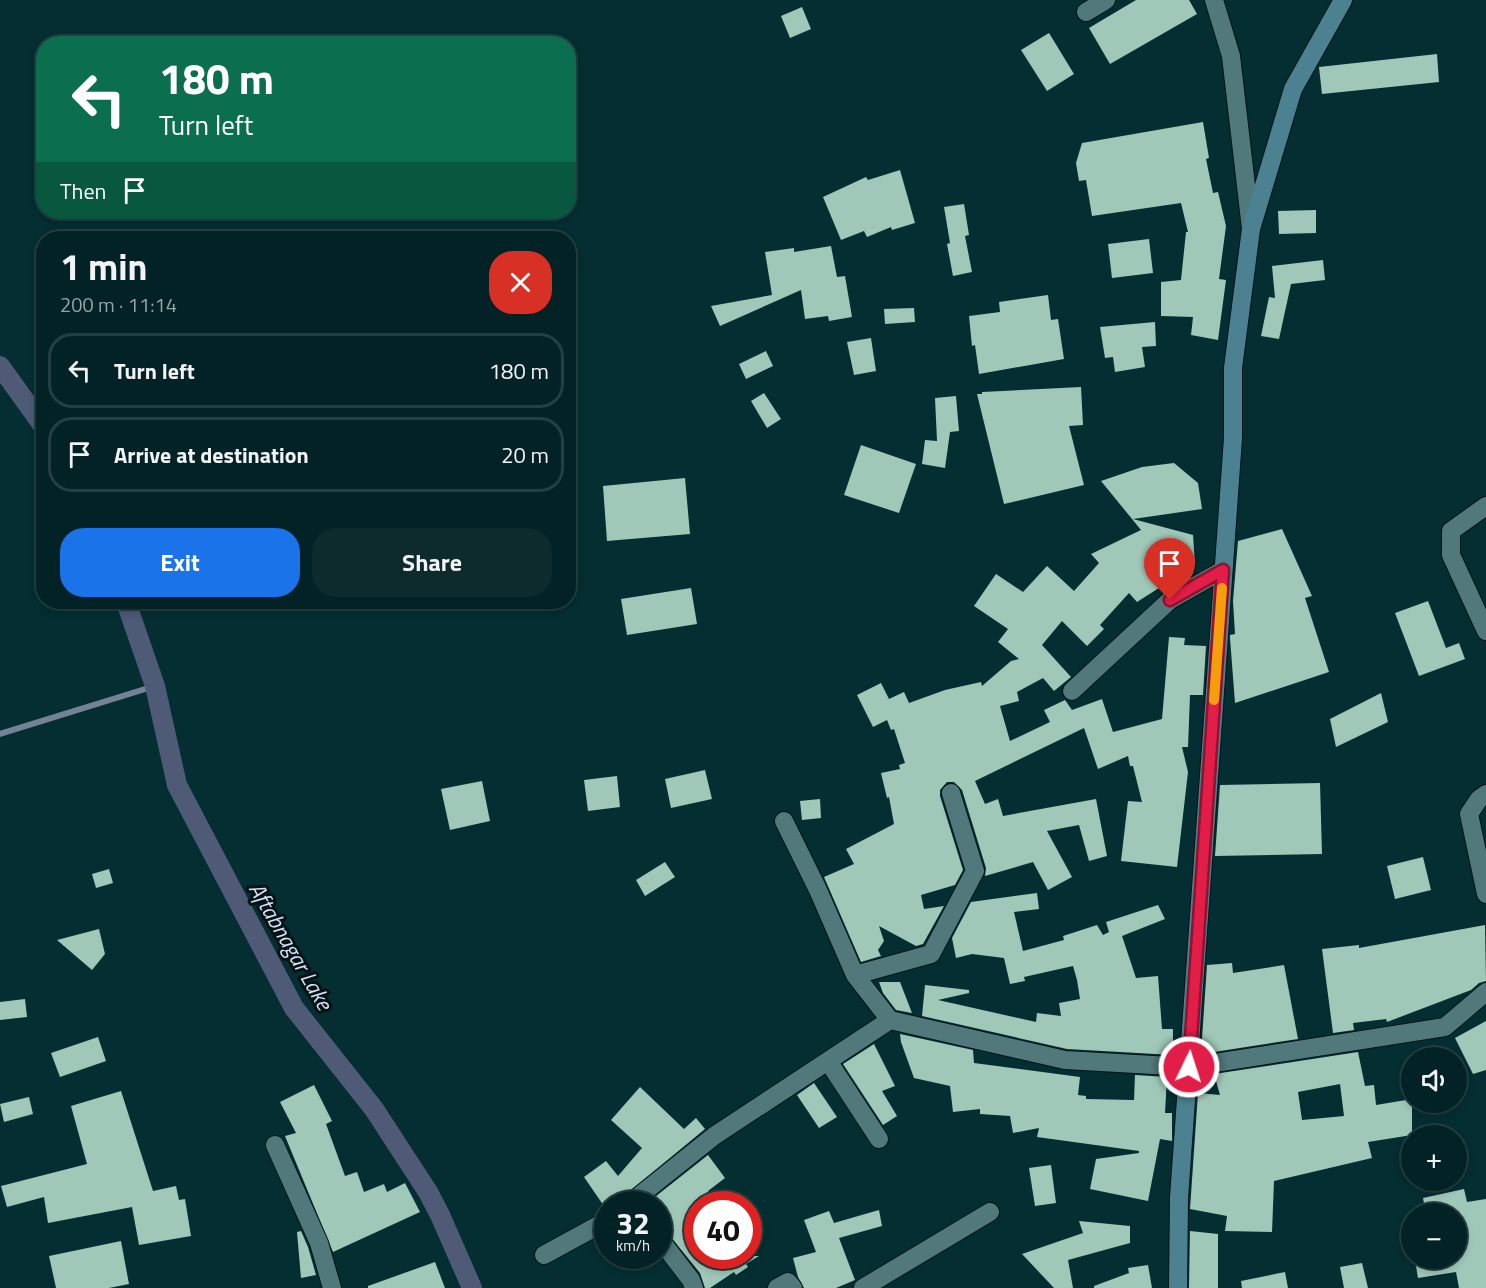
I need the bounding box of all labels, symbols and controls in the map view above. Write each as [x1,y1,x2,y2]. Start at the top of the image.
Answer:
text: 180 m [159,46,274,110]
icon: left [60,60,138,138]
text: Turn left [159,104,253,145]
text: Then [60,174,106,208]
icon: arrive [118,174,151,207]
text: 1 min [60,239,147,294]
button: close [489,251,552,314]
text: 200 m · 11:14 [60,289,177,320]
icon: left [63,354,96,387]
text: Turn left [114,354,195,388]
text: 180 m [489,354,549,388]
icon: arrive [63,438,96,471]
text: Arrive at destination [114,438,309,472]
text: 20 m [501,438,549,472]
button: Exit [60,528,300,597]
button: Share [312,528,552,597]
pin [1144,538,1195,600]
icon: arrive [1153,547,1186,580]
water label: Aftabnagar Lake [241,876,342,1018]
position arrow [1157,1035,1221,1099]
map controls [1401,1047,1467,1269]
button: sound [1401,1047,1467,1113]
button: + [1401,1125,1467,1191]
speed limit sign: 40 [684,1191,762,1269]
text: 32 [616,1200,650,1246]
button: − [1401,1203,1467,1269]
text: km/h [616,1234,650,1257]

